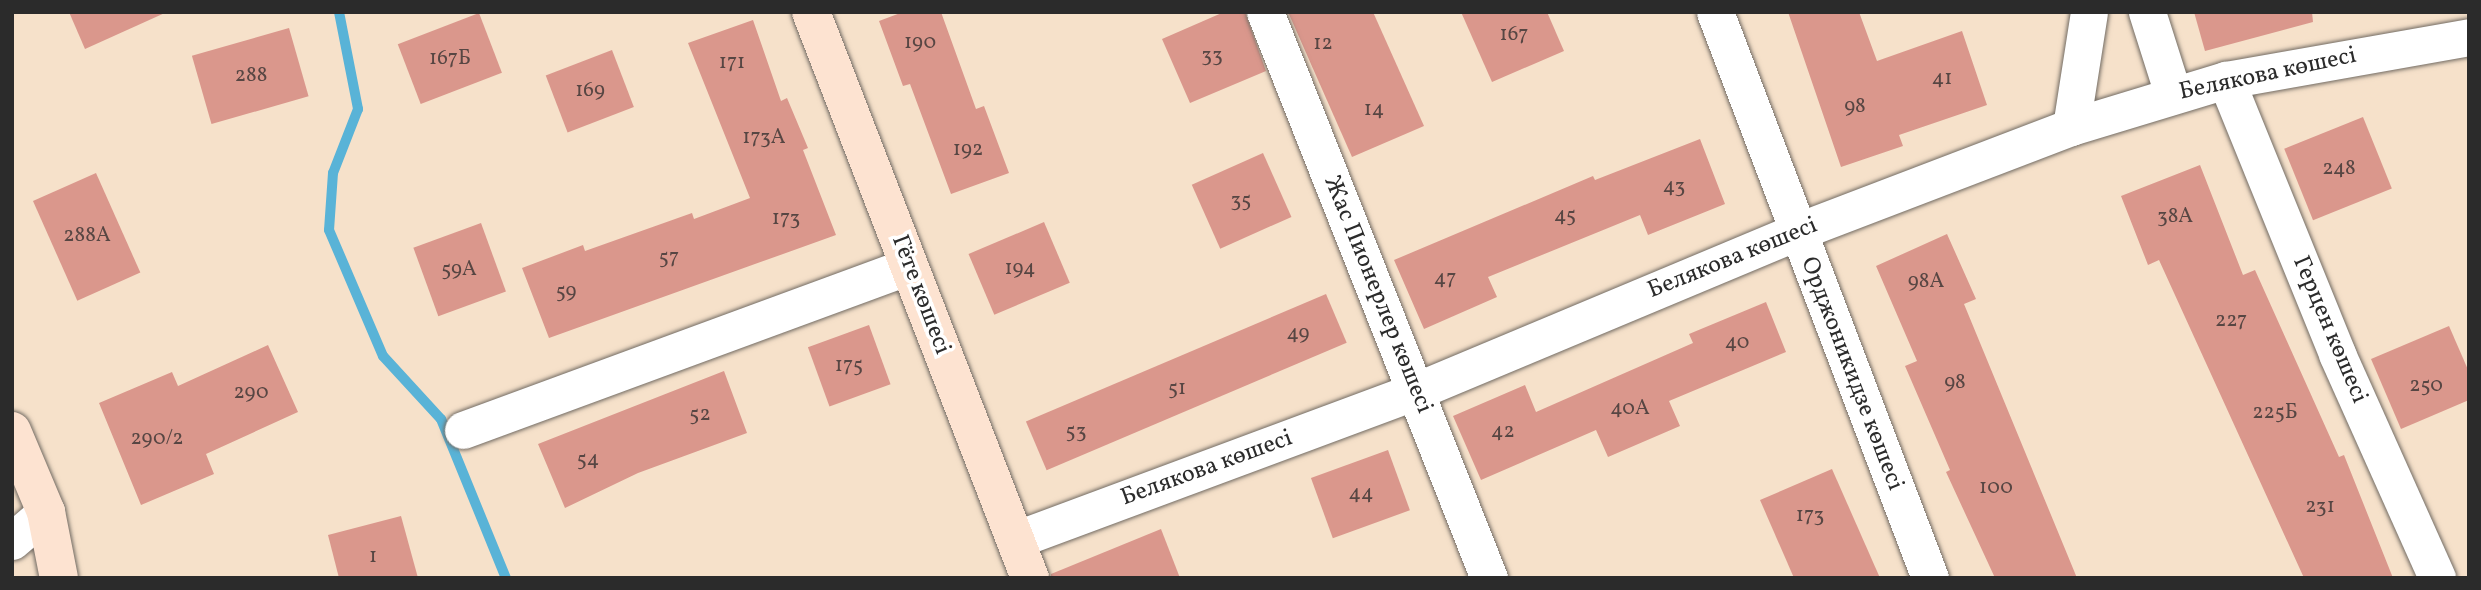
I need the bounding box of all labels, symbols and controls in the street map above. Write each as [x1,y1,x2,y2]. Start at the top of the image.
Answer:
house number: 167 [1500,22,1528,48]
house number: 190 [904,30,936,56]
house number: 12 [1313,31,1333,57]
street label: Белякова көшесі [2177,42,2359,108]
house number: 33 [1201,43,1223,69]
house number: 167Б [429,46,471,72]
house number: 171 [719,50,745,76]
house number: 288 [235,63,267,89]
house number: 41 [1932,66,1952,92]
house number: 169 [575,78,605,104]
house number: 98 [1844,94,1866,120]
house number: 14 [1364,97,1384,123]
house number: 173А [742,125,786,151]
house number: 192 [953,137,983,163]
house number: 248 [2322,156,2356,182]
street label: Жас Пионерлер көшесі [1316,172,1438,418]
house number: 43 [1663,174,1685,200]
house number: 35 [1231,188,1251,214]
house number: 45 [1554,203,1576,229]
house number: 38А [2157,204,2193,230]
house number: 173 [772,206,800,232]
street label: Белякова көшесі [1644,212,1822,306]
house number: 288А [63,223,111,249]
street label: Гёте көшесі [884,231,956,359]
house number: 57 [659,245,679,271]
street label: Герцен көшесі [2285,252,2373,408]
street label: Орджоникидзе көшесі [1793,253,1909,495]
house number: 194 [1004,256,1036,282]
house number: 59А [441,257,477,283]
house number: 47 [1434,266,1456,292]
house number: 98А [1908,269,1944,295]
house number: 59 [556,279,576,305]
house number: 227 [2215,308,2247,334]
house number: 49 [1287,321,1309,347]
house number: 40 [1725,330,1749,356]
house number: 175 [835,353,863,379]
house number: 98 [1944,370,1966,396]
house number: 250 [2409,373,2443,399]
house number: 51 [1168,376,1186,402]
house number: 290 [233,380,269,406]
house number: 40А [1610,396,1650,422]
house number: 225Б [2252,400,2298,426]
house number: 52 [689,402,711,428]
house number: 53 [1066,419,1086,445]
house number: 42 [1491,419,1515,445]
street label: Белякова көшесі [1117,425,1297,513]
house number: 290/2 [131,426,183,452]
house number: 54 [577,447,599,473]
house number: 100 [1979,475,2013,501]
house number: 44 [1348,481,1374,507]
house number: 231 [2305,494,2335,520]
house number: 173 [1796,503,1824,529]
house number: 1 [369,544,377,570]

